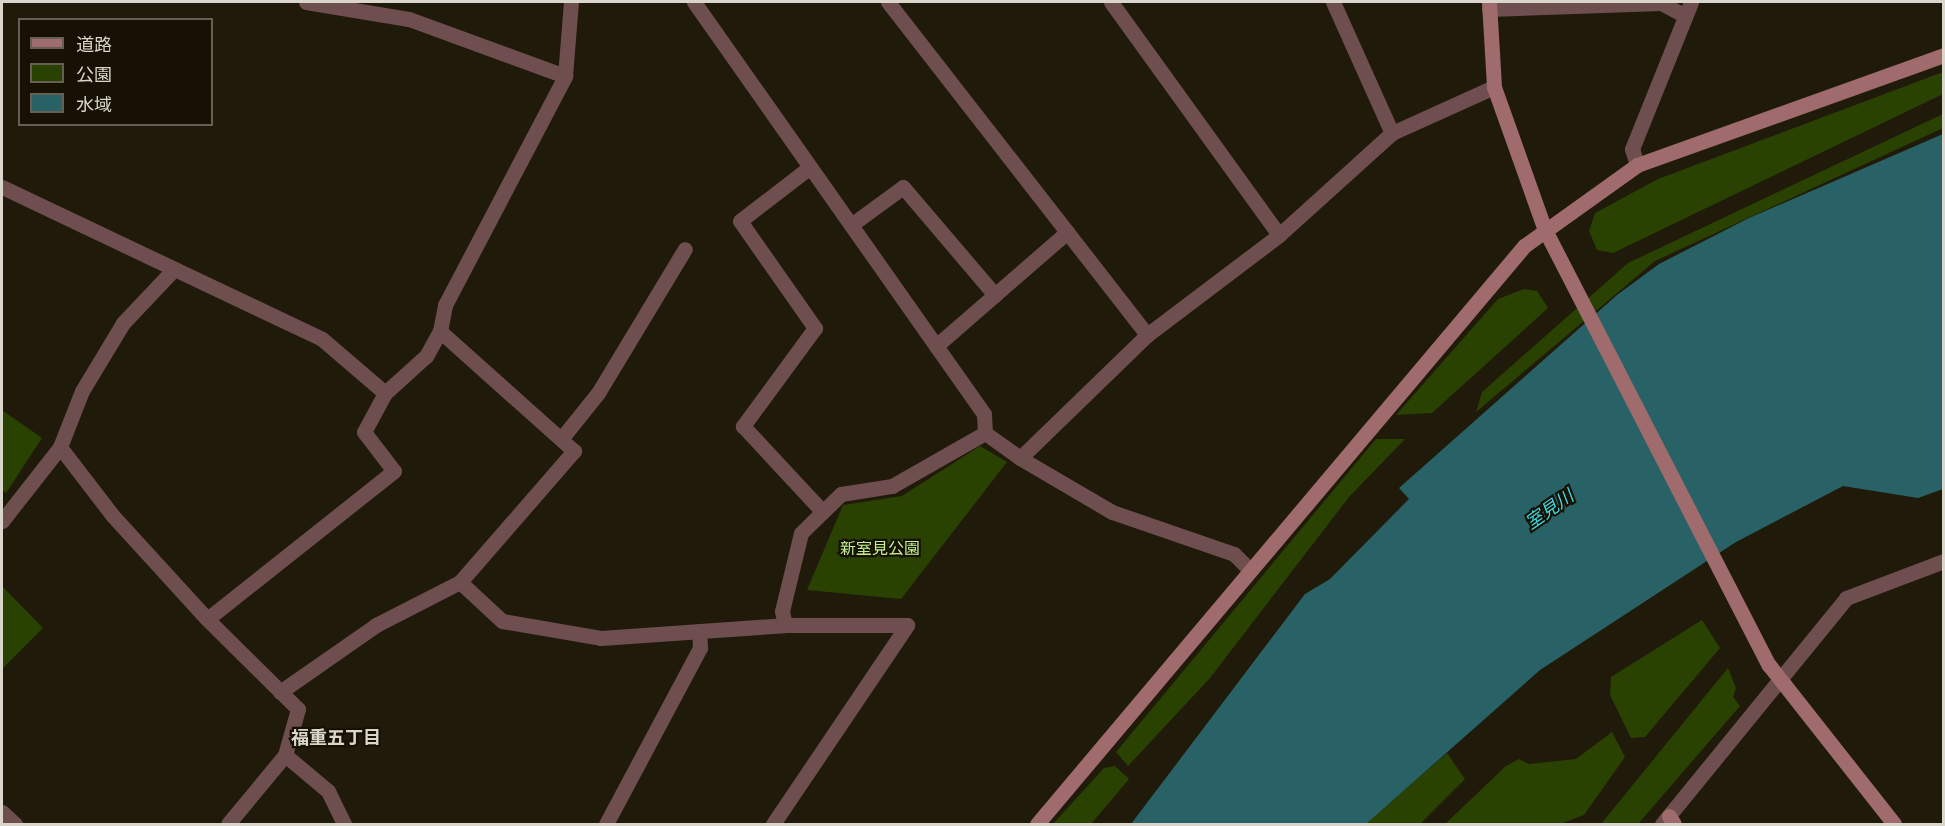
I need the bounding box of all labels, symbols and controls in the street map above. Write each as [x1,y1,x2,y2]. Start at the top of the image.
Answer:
legend [18,18,213,126]
text: 道路 [76,33,112,55]
text: 公園 [76,63,112,85]
text: 水域 [76,93,112,115]
water label: 室見川 [1521,485,1577,533]
park label: 新室見公園 [840,538,920,558]
district label: 福重五丁目 [291,726,381,748]

